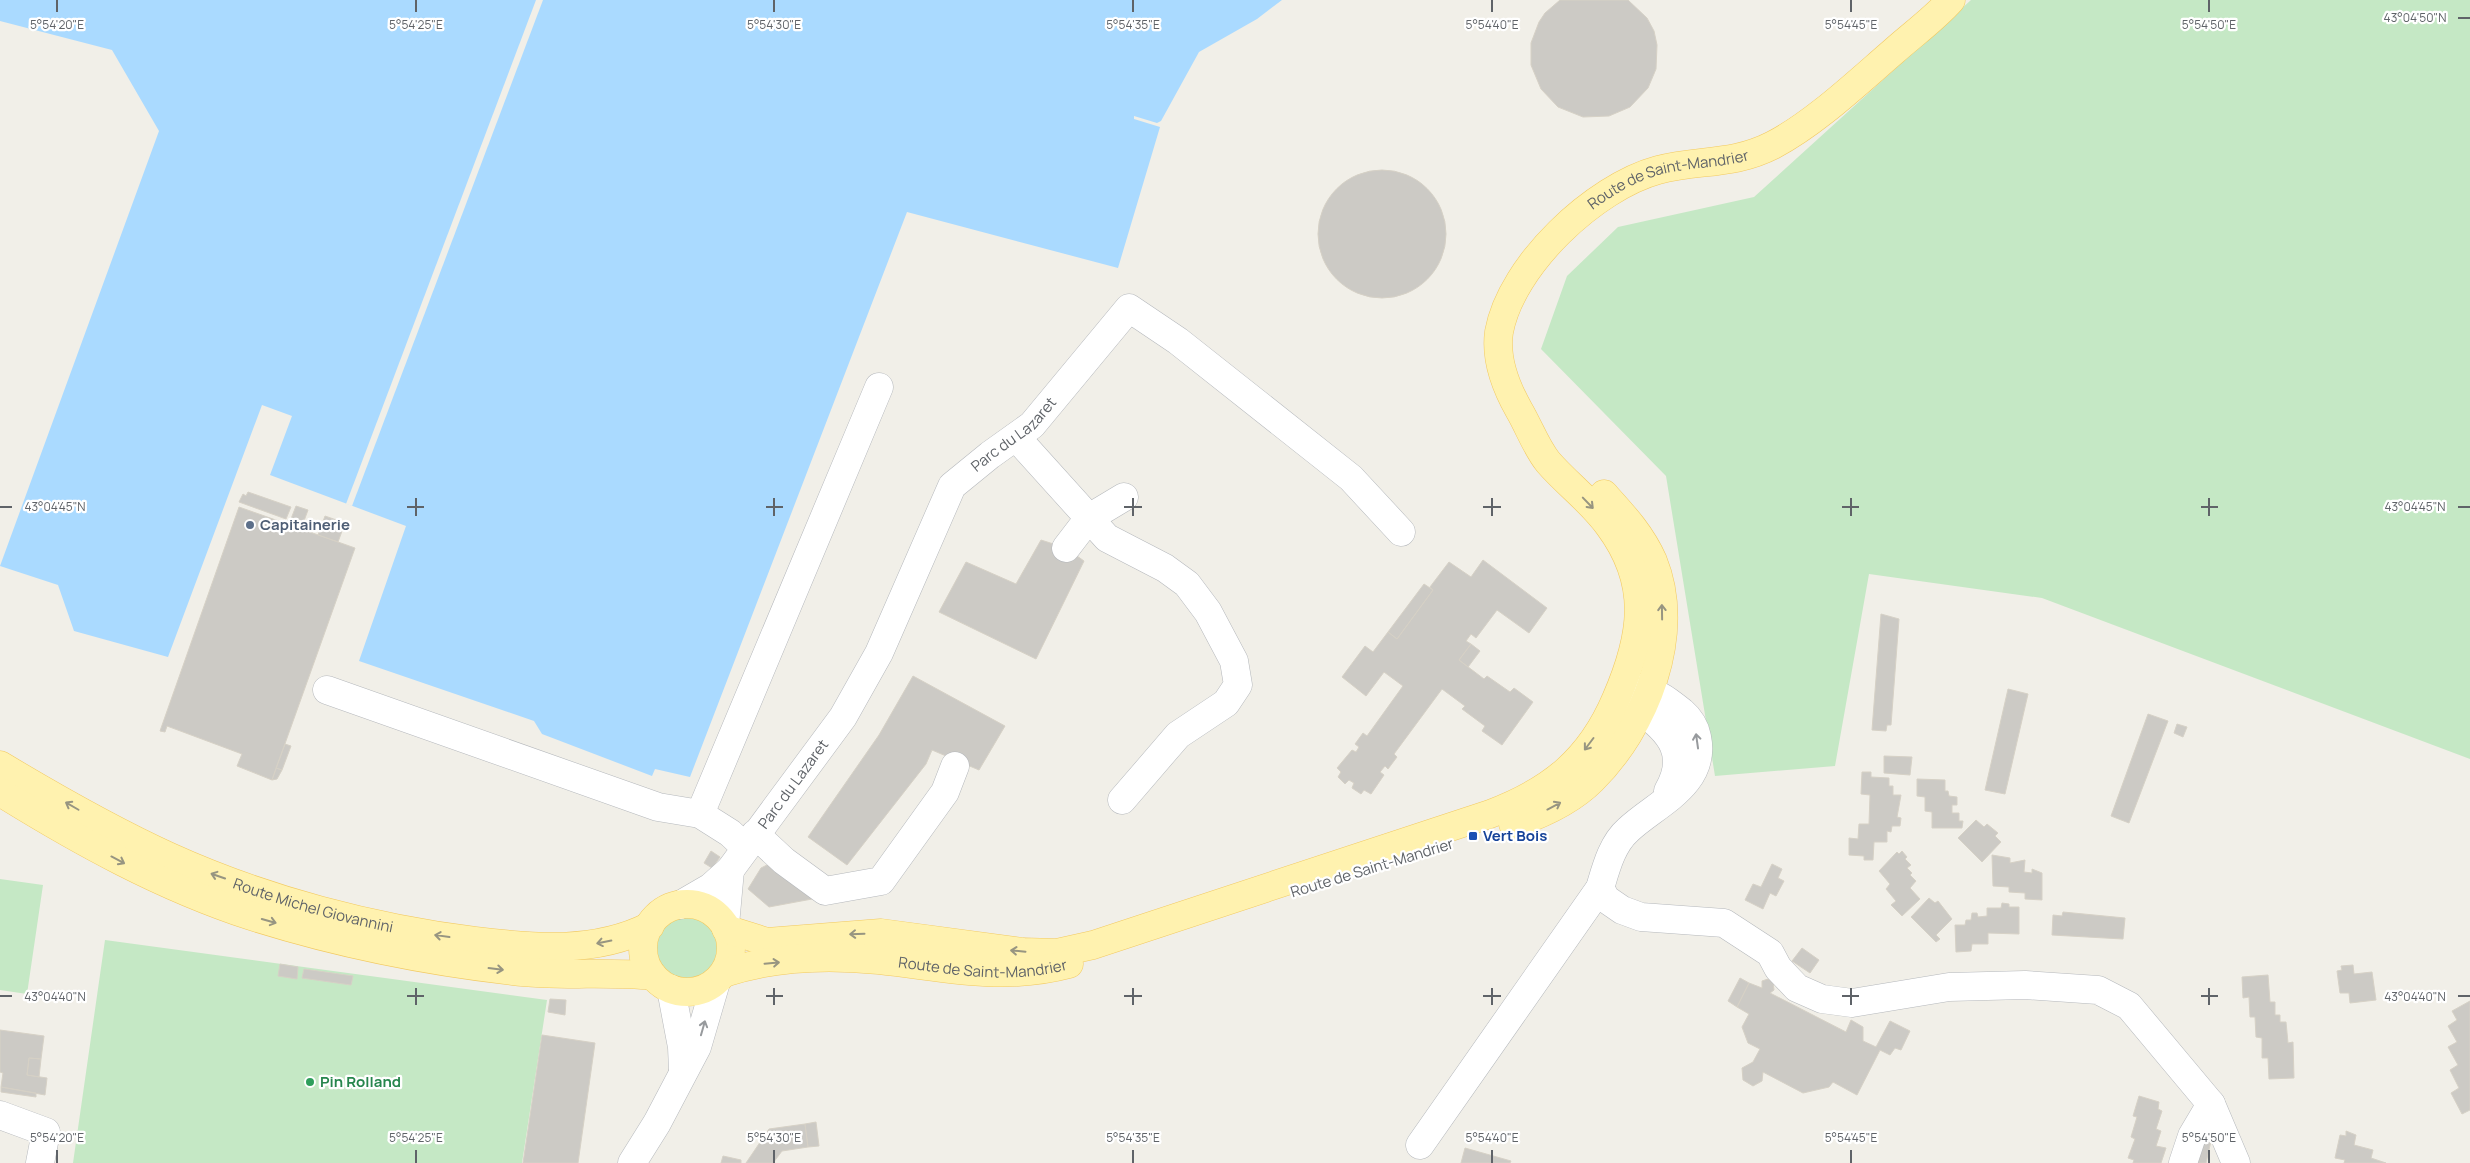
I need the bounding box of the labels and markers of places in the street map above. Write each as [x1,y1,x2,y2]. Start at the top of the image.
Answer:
place label: Capitainerie [260,514,350,535]
marker: Capitainerie [244,519,256,531]
place label: Vert Bois [1483,825,1547,846]
marker: Vert Bois [1467,830,1479,842]
place label: Pin Rolland [320,1071,401,1092]
marker: Pin Rolland [304,1076,316,1088]

